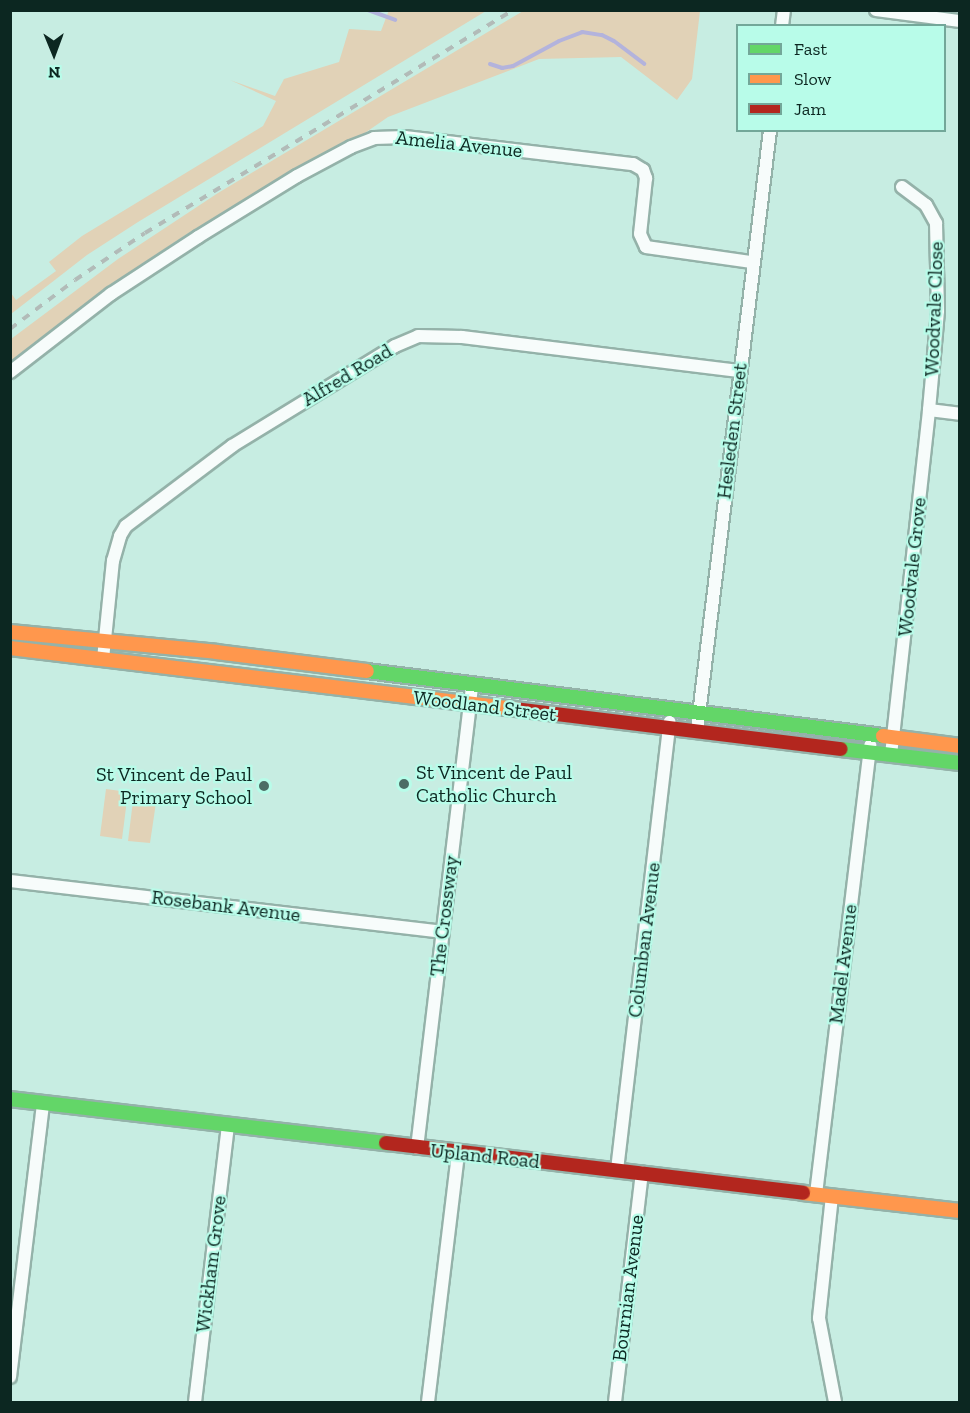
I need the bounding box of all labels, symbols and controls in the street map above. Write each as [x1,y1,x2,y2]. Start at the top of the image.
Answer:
north arrow [24,24,84,84]
legend [736,24,946,132]
text: Fast [794,38,827,60]
text: N [48,63,61,82]
text: Slow [794,68,831,90]
text: Jam [794,98,826,120]
street label: Amelia Avenue [394,125,524,163]
street label: Woodvale Close [920,241,948,377]
street label: Alfred Road [298,339,396,411]
street label: Hesleden Street [712,362,752,500]
street label: Woodvale Grove [893,496,931,638]
street label: Woodland Street [412,685,558,727]
place label: St Vincent de Paul Catholic Church [416,760,573,807]
place label: St Vincent de Paul Primary School [95,762,252,809]
marker: St Vincent de Paul Catholic Church [397,777,411,791]
marker: St Vincent de Paul Primary School [257,779,271,793]
street label: The Crossway [425,854,463,978]
street label: Columban Avenue [623,861,665,1019]
street label: Rosebank Avenue [150,885,302,927]
street label: Madel Avenue [824,903,862,1025]
street label: Upland Road [429,1138,541,1174]
street label: Wickham Grove [191,1194,231,1334]
street label: Bournian Avenue [607,1213,649,1363]

